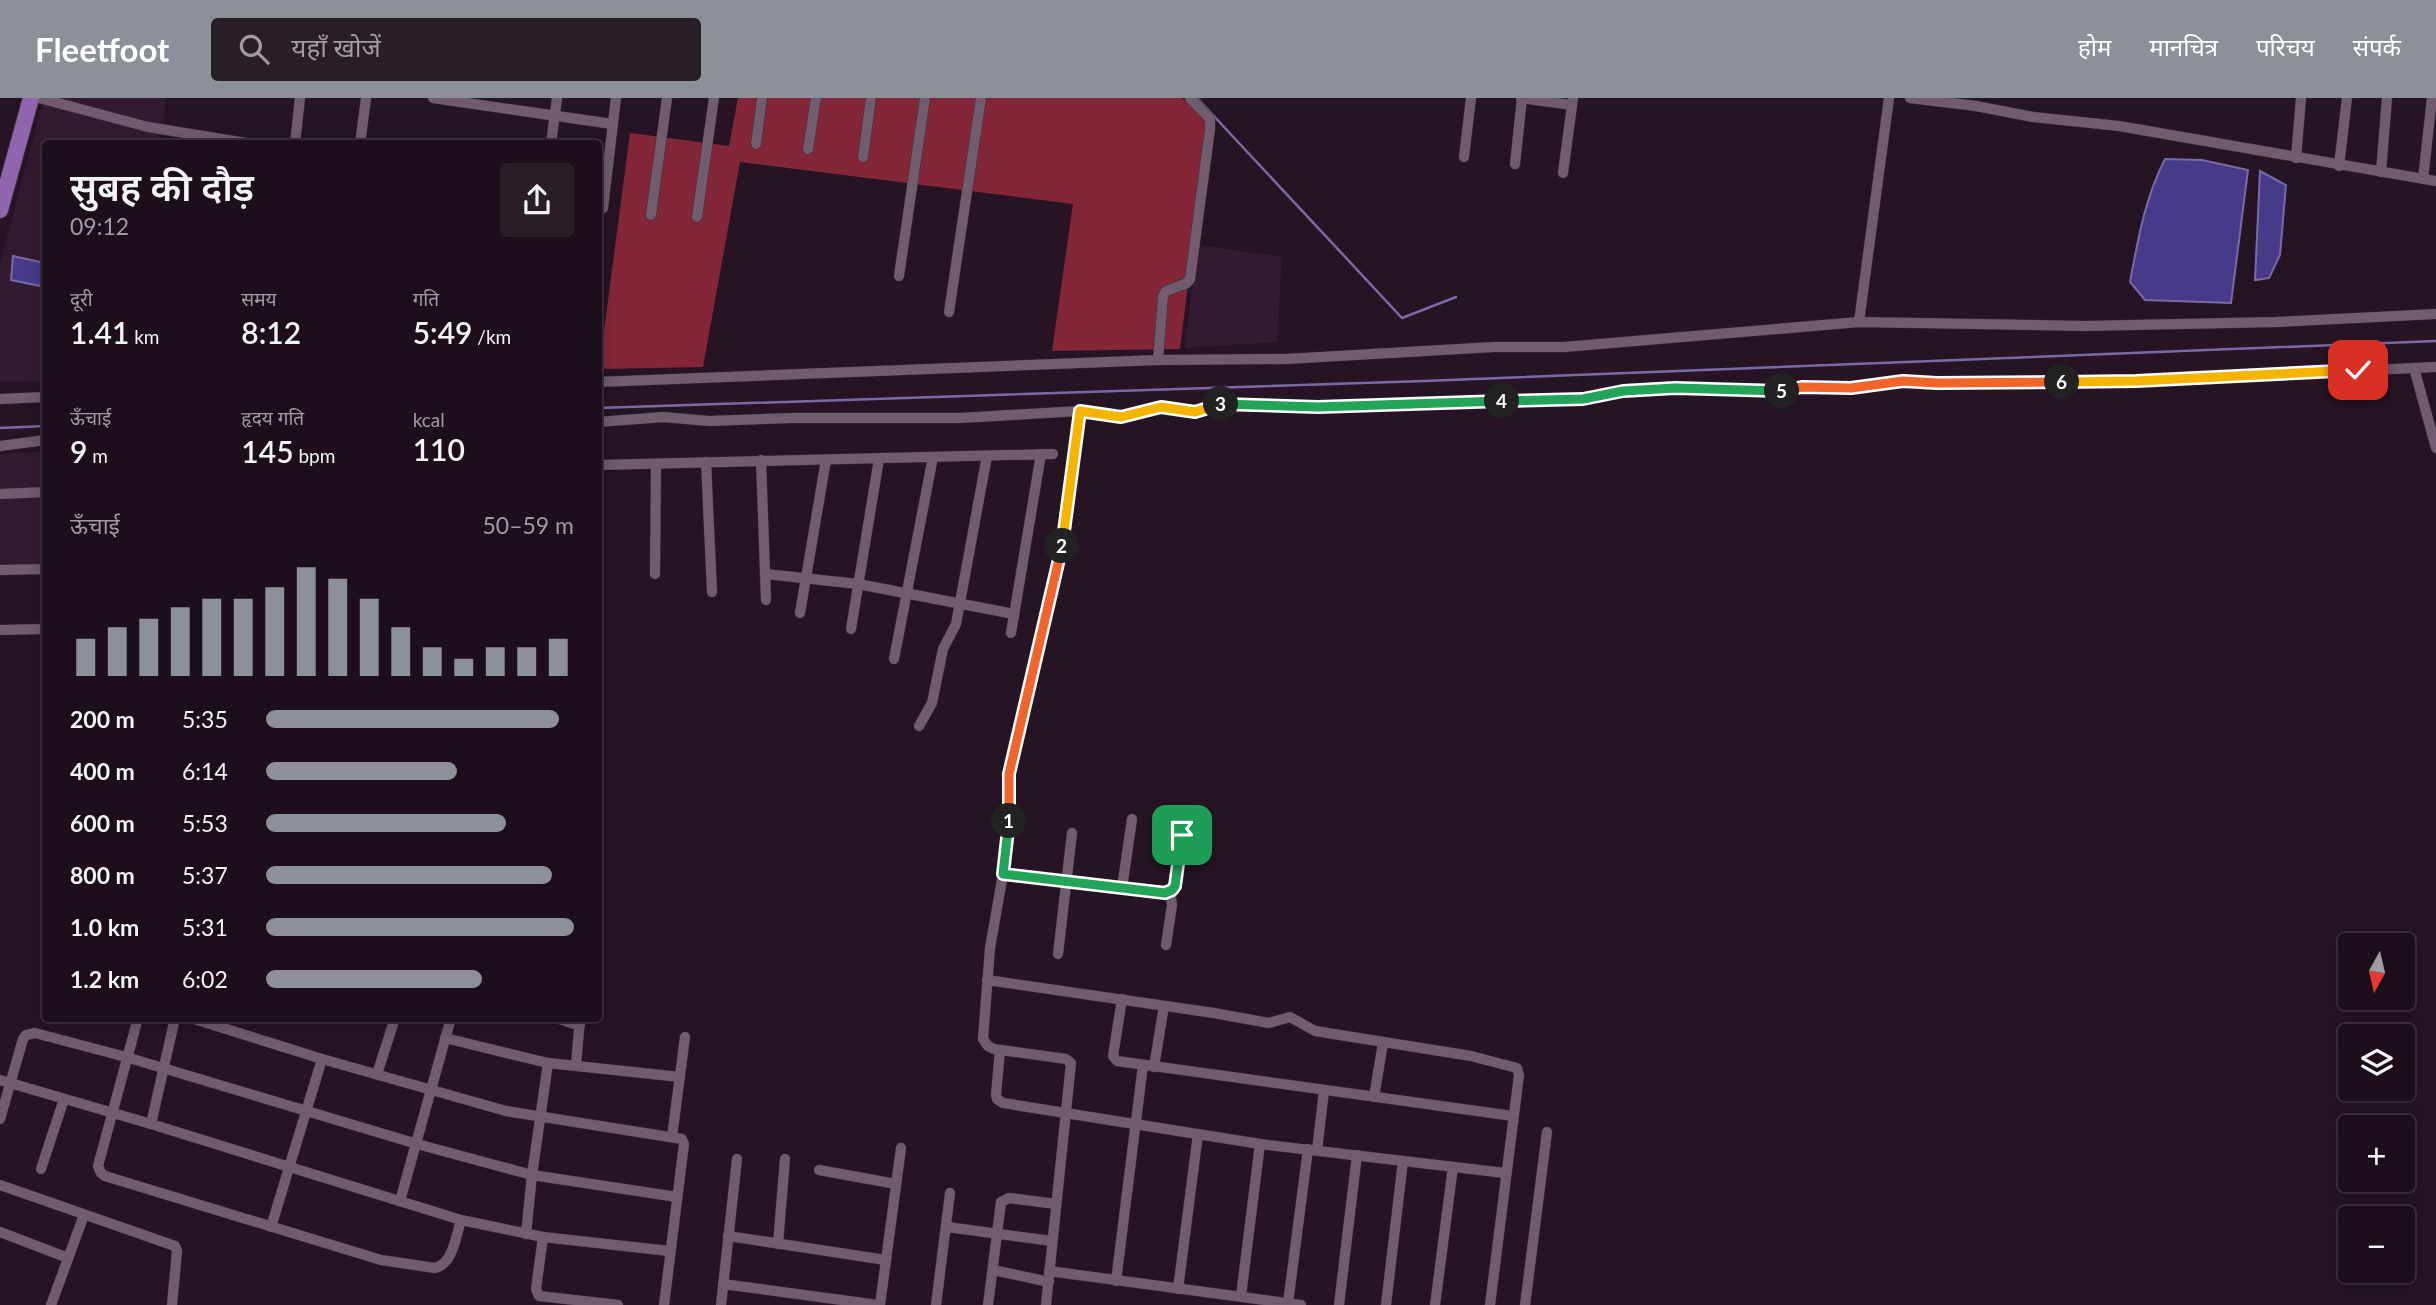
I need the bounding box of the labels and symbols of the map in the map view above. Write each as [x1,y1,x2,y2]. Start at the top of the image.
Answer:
pin [2328,340,2388,400]
pin: 6 [2044,364,2080,400]
pin: 5 [1764,374,1800,408]
pin: 4 [1484,384,1520,418]
pin: 3 [1204,386,1238,422]
pin: 2 [1044,528,1080,564]
pin: 1 [992,804,1026,838]
pin [1152,805,1212,865]
north arrow [2338,933,2415,1010]

